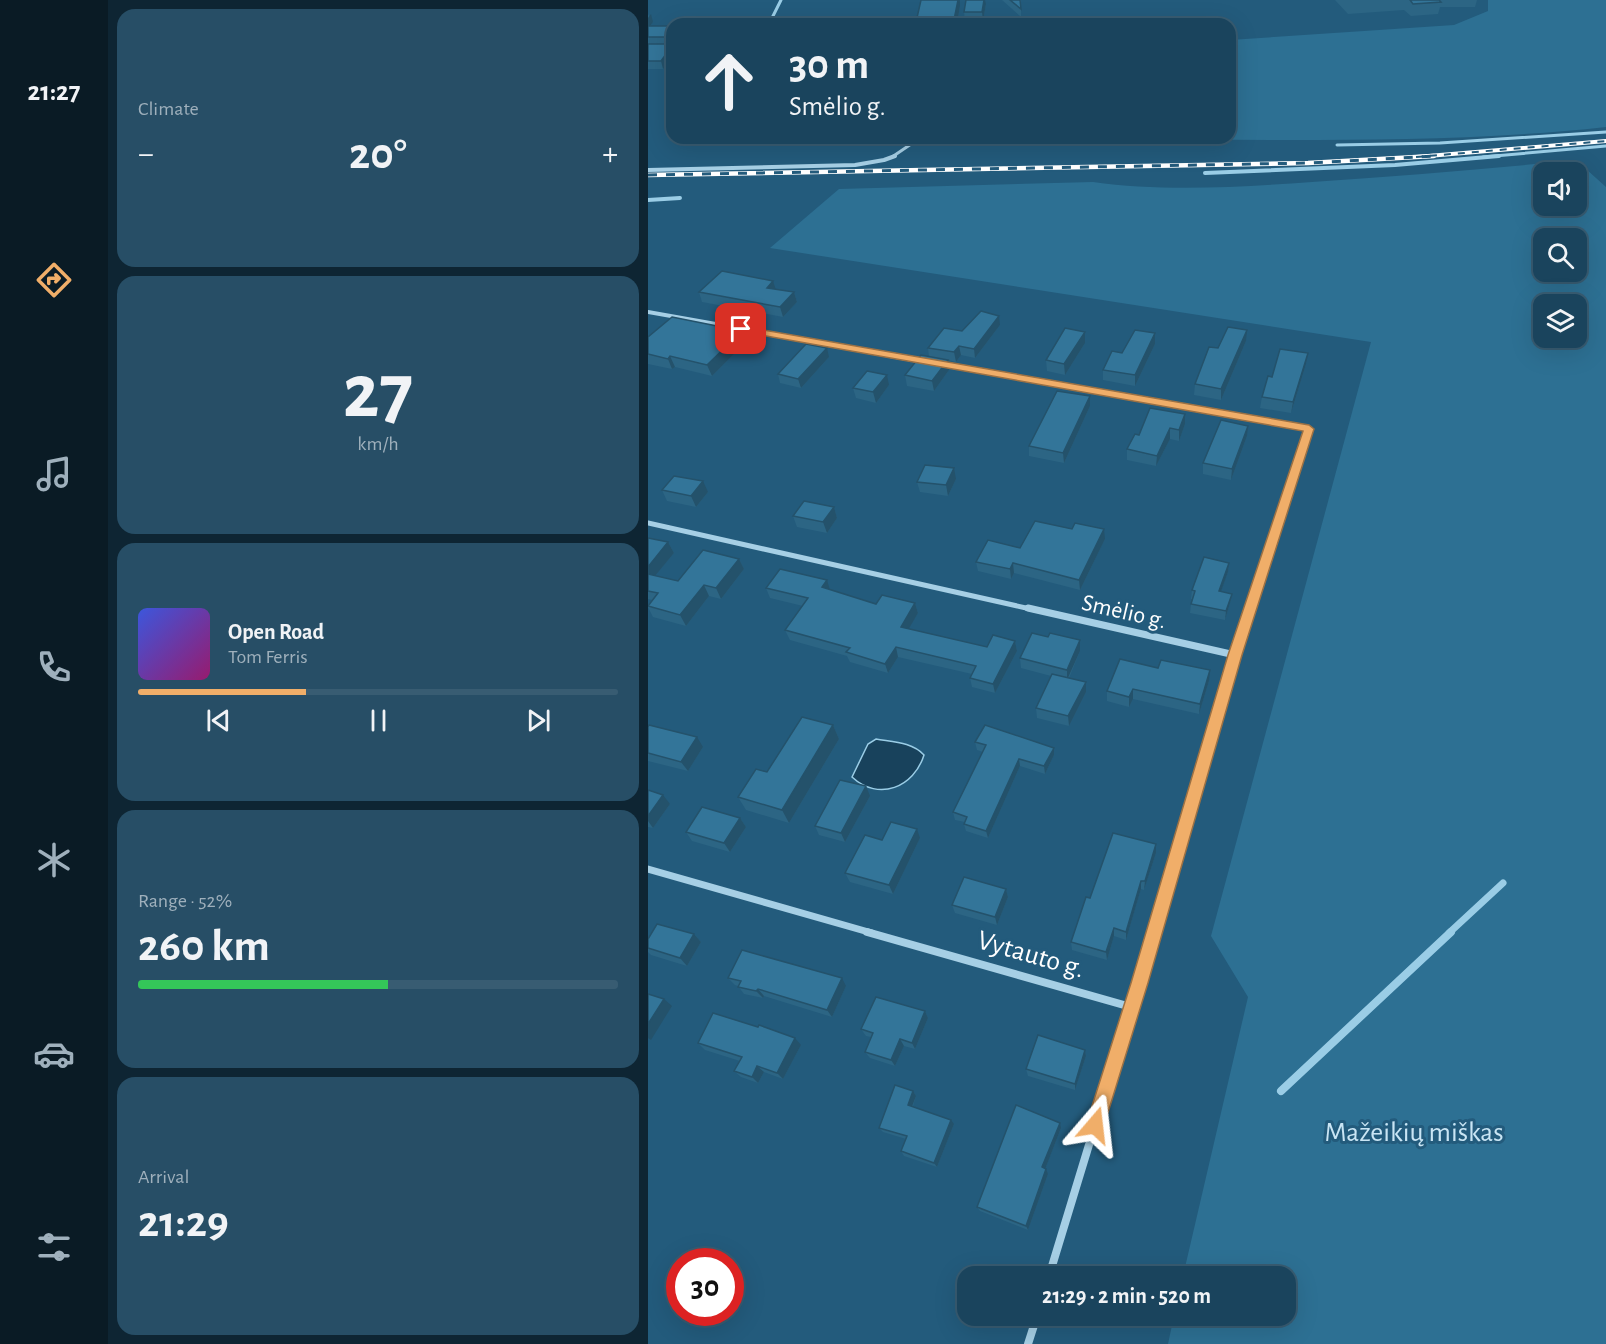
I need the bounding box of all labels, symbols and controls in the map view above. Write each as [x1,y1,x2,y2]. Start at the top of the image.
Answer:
icon: ahead [690,42,768,120]
text: 30 m [789,44,869,86]
text: 21:27 [27,78,81,105]
text: Smėlio g. [789,93,886,120]
text: Climate [138,99,199,119]
text: 20° [349,132,407,177]
text: − [138,138,154,171]
text: + [602,138,618,171]
map controls [1533,162,1587,348]
button: sound [1533,162,1587,216]
button: search [1533,228,1587,282]
icon: directions [33,259,75,301]
button: layers [1533,294,1587,348]
pin [715,303,766,354]
icon: arrive [724,312,757,345]
text: 27 [343,354,413,432]
text: km/h [357,434,399,454]
icon: music [33,453,75,495]
street label: Smėlio g. [1079,591,1169,633]
text: Open Road [228,621,324,643]
icon: phone [33,646,75,688]
text: Tom Ferris [228,647,308,667]
icon: previous [202,704,235,737]
icon: pause [362,704,395,737]
icon: next [522,704,555,737]
icon: climate [33,839,75,881]
text: Range · 52% [138,891,232,911]
text: 260 km [138,924,270,969]
street label: Vytauto g. [974,926,1088,984]
icon: car [33,1033,75,1075]
position arrow [1063,1093,1127,1157]
park label: Mažeikių miškas [1324,1119,1504,1147]
text: Arrival [138,1167,189,1187]
text: 21:29 [138,1200,229,1245]
icon: filters [33,1226,75,1268]
speed limit sign: 30 [666,1248,744,1326]
text: 21:29 · 2 min · 520 m [1042,1285,1211,1307]

